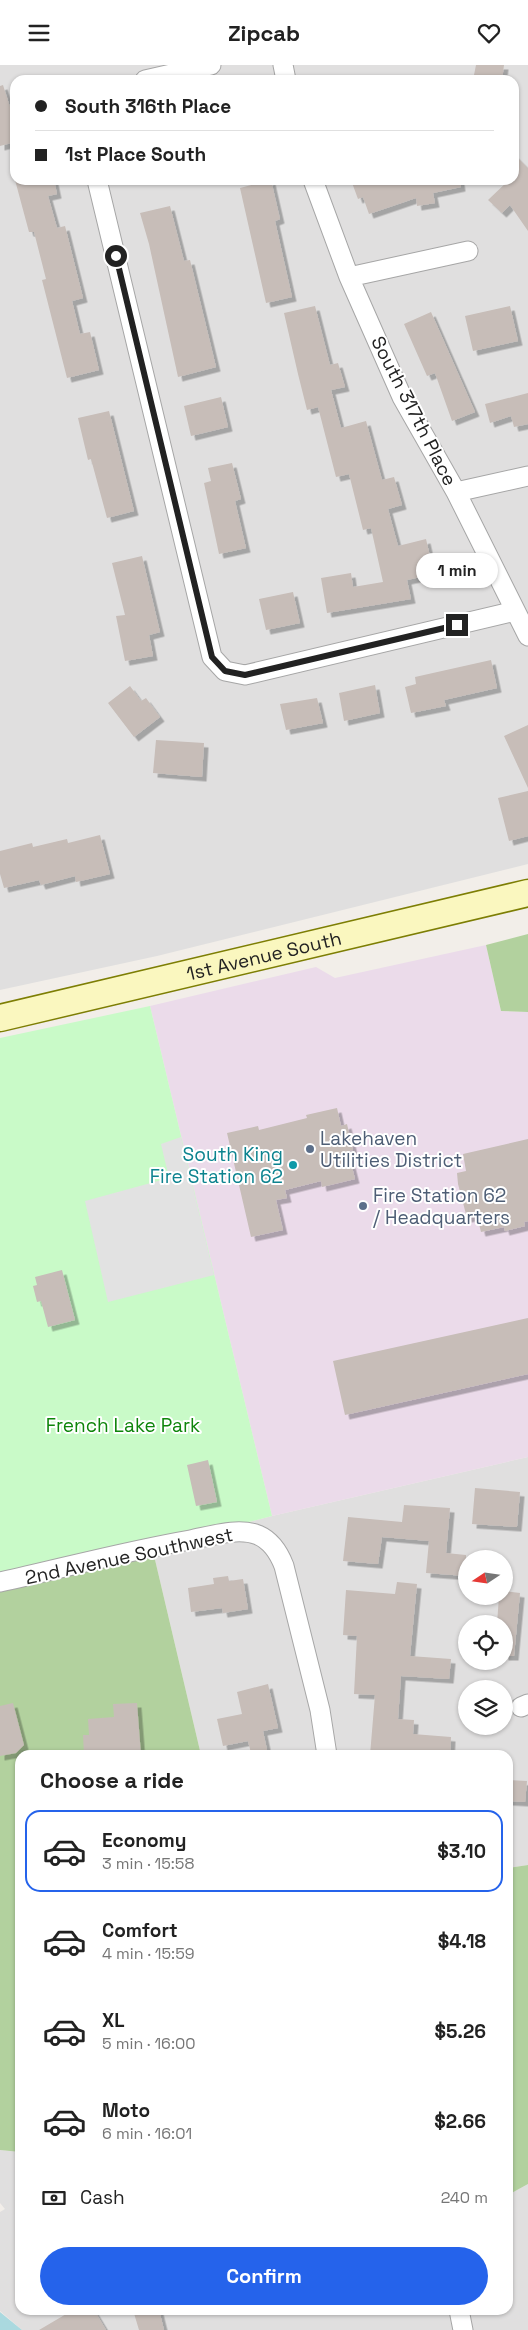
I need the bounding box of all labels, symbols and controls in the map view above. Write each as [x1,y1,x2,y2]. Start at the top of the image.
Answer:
icon: menu [25,19,53,47]
text: Zipcab [228,19,300,47]
icon: heart [475,19,503,47]
text: South 316th Place [65,94,231,119]
text: 1st Place South [65,142,206,167]
route start [105,245,127,267]
street label: South 317th Place [365,332,463,490]
callout: 1 min [416,553,498,587]
text: 1 min [437,560,477,581]
route end [446,614,468,636]
street label: 1st Avenue South [184,925,344,986]
place label: Lakehaven Utilities District [320,1126,462,1173]
place label: South King Fire Station 62 [150,1142,283,1189]
marker: Lakehaven Utilities District [304,1143,316,1155]
marker: South King Fire Station 62 [287,1159,299,1171]
place label: Fire Station 62 / Headquarters [373,1183,510,1230]
marker: Fire Station 62 / Headquarters [357,1200,369,1212]
park label: French Lake Park [46,1413,200,1438]
street label: 2nd Avenue Southwest [23,1522,235,1590]
north arrow [458,1550,512,1605]
map controls [458,1550,513,1735]
button: locate [458,1615,513,1670]
button: layers [458,1680,513,1735]
text: Choose a ride [40,1766,184,1794]
text: Economy [102,1828,186,1853]
icon: car [42,1829,87,1874]
text: $3.10 [437,1839,486,1864]
text: 3 min · 15:58 [102,1853,194,1874]
text: Comfort [102,1918,178,1943]
icon: car [42,1919,87,1964]
text: $4.18 [438,1929,486,1954]
text: 4 min · 15:59 [102,1943,195,1964]
text: XL [102,2008,125,2033]
icon: car [42,2009,87,2054]
text: $5.26 [434,2019,486,2044]
text: 5 min · 16:00 [102,2033,195,2054]
text: Moto [102,2098,150,2123]
icon: car [42,2099,87,2144]
text: $2.66 [434,2109,486,2134]
text: 6 min · 16:01 [102,2123,192,2144]
icon: cash [40,2184,68,2212]
text: Cash [80,2185,125,2210]
text: 240 m [441,2187,488,2208]
button: Confirm [40,2247,488,2305]

